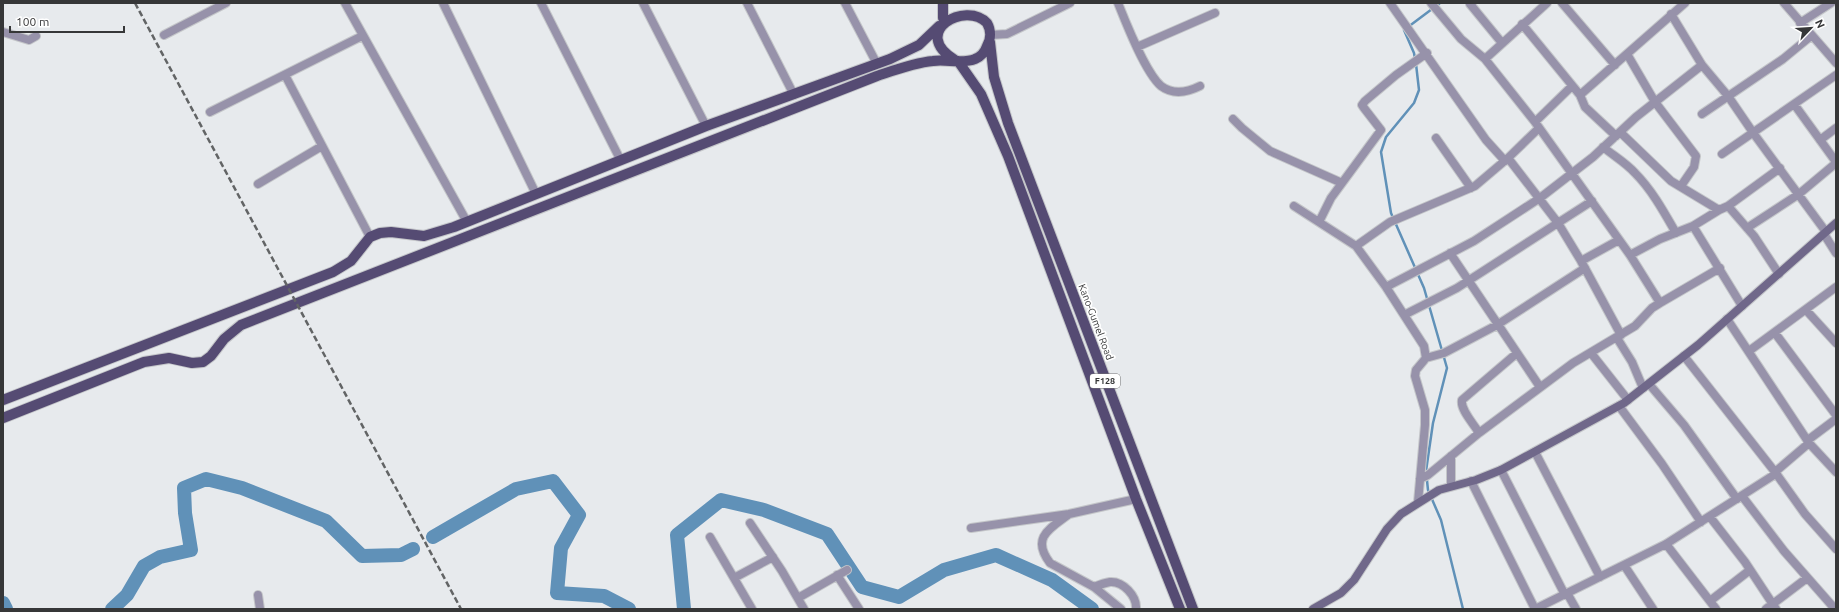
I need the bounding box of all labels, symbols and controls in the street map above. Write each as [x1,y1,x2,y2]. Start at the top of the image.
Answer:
scale bar [10,8,124,34]
north arrow [1791,8,1831,48]
text: 100 m [16,15,49,28]
text: N [1813,18,1827,30]
street label: Kano-Gumel Road [1077,283,1116,362]
road number: F128 [1090,374,1120,388]

